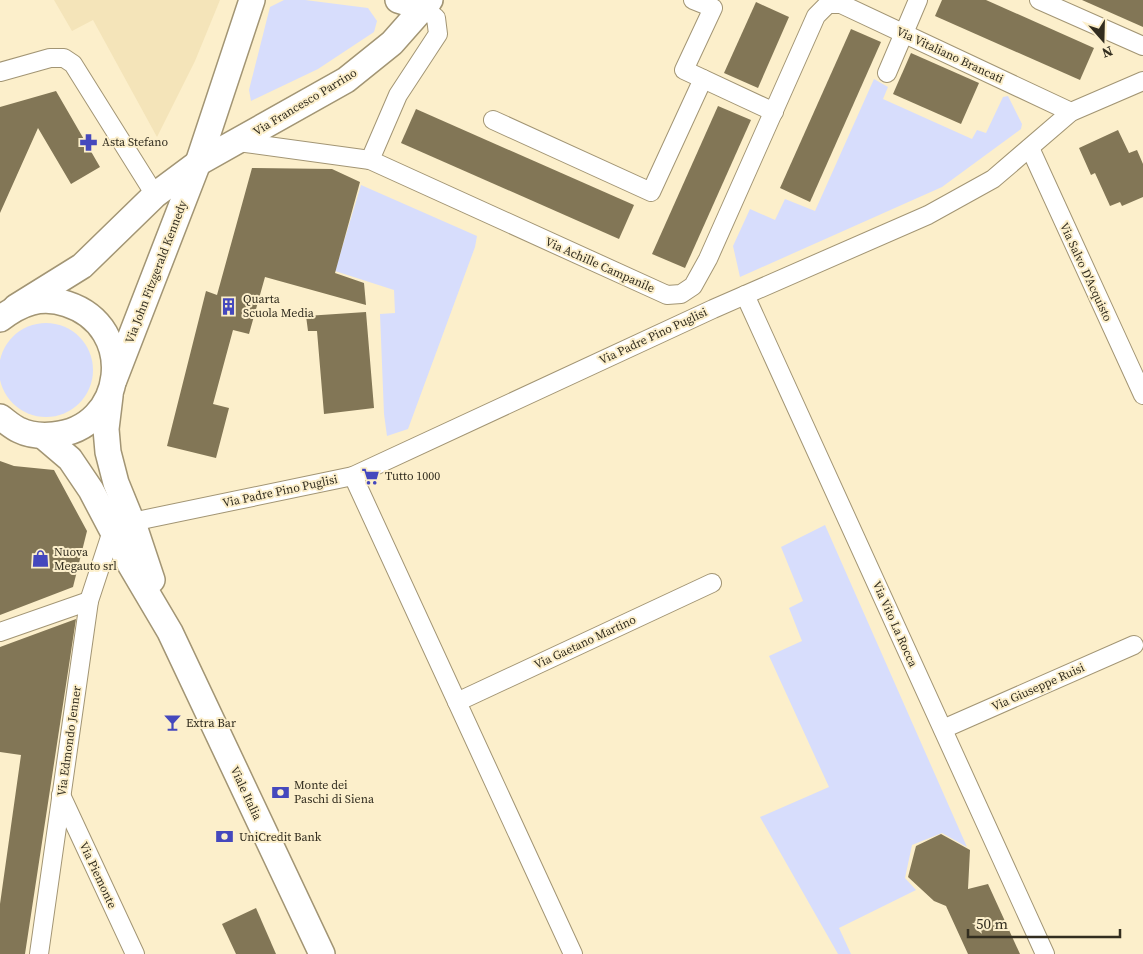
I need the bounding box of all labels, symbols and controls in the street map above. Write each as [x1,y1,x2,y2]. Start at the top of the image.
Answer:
north arrow [1078,15,1128,65]
street label: Via Vitaliano Brancati [894,23,1006,87]
text: N [1099,41,1116,63]
street label: Via Francesco Parrino [250,64,360,139]
pharmacy icon: Asta Stefano [78,132,98,152]
place label: Asta Stefano [102,134,168,150]
street label: Via John Fitzgerald Kennedy [121,197,191,346]
street label: Via Salvo D'Acquisto [1056,220,1116,324]
street label: Via Achille Campanile [543,234,657,296]
place label: Quarta Scuola Media [243,291,315,321]
building icon: Quarta Scuola Media [219,296,239,316]
street label: Via Padre Pino Puglisi [596,304,710,368]
supermarket icon: Tutto 1000 [361,466,381,486]
place label: Tutto 1000 [385,468,440,484]
street label: Via Padre Pino Puglisi [221,471,340,511]
place label: Nuova Megauto srl [54,544,117,574]
shop icon: Nuova Megauto srl [30,549,50,569]
street label: Via Vito La Rocca [869,578,922,670]
street label: Via Gaetano Martino [532,611,639,673]
street label: Via Giuseppe Ruisi [989,659,1087,715]
street label: Via Edmondo Jenner [53,685,85,797]
bar icon: Extra Bar [162,713,182,733]
place label: Extra Bar [186,715,236,731]
street label: Viale Italia [227,764,266,823]
place label: Monte dei Paschi di Siena [294,777,375,807]
bank icon: Monte dei Paschi di Siena [270,782,290,802]
bank icon: UniCredit Bank [215,827,235,847]
place label: UniCredit Bank [239,829,322,845]
street label: Via Piemonte [76,839,120,911]
scale bar [968,906,1120,938]
text: 50 m [976,913,1008,934]

